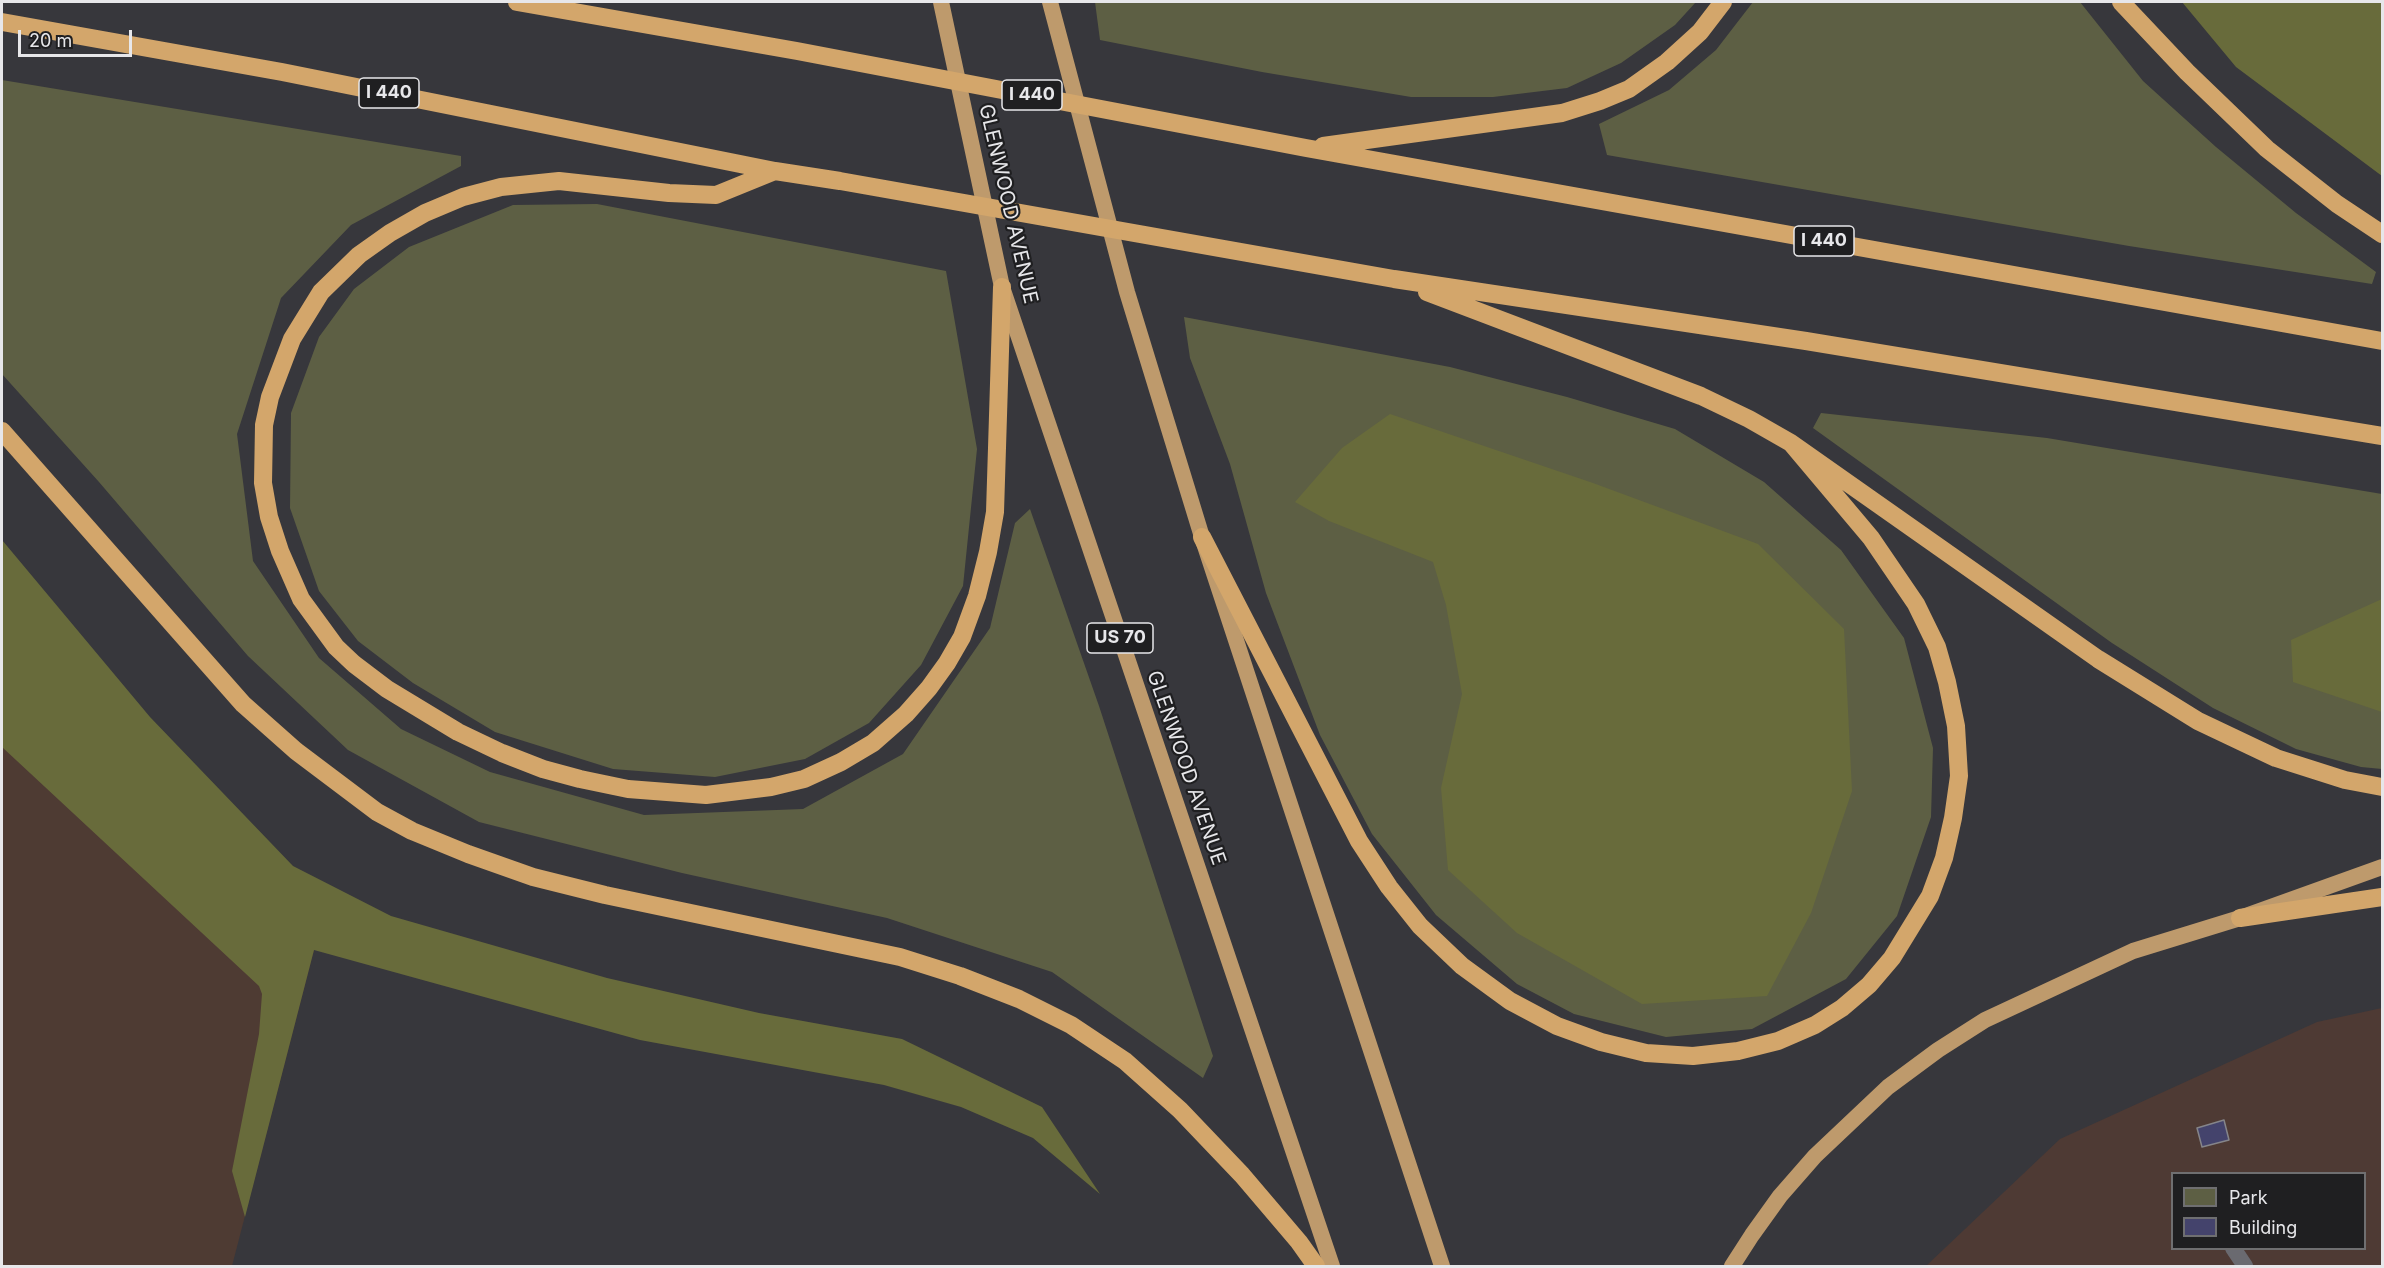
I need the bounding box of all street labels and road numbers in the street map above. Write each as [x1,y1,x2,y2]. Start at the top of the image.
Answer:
road number: I 440 [359,78,419,108]
road number: I 440 [1002,80,1062,110]
street label: GLENWOOD AVENUE [973,102,1043,306]
road number: I 440 [1794,226,1854,256]
road number: US 70 [1087,623,1153,653]
street label: GLENWOOD AVENUE [1141,668,1231,868]

